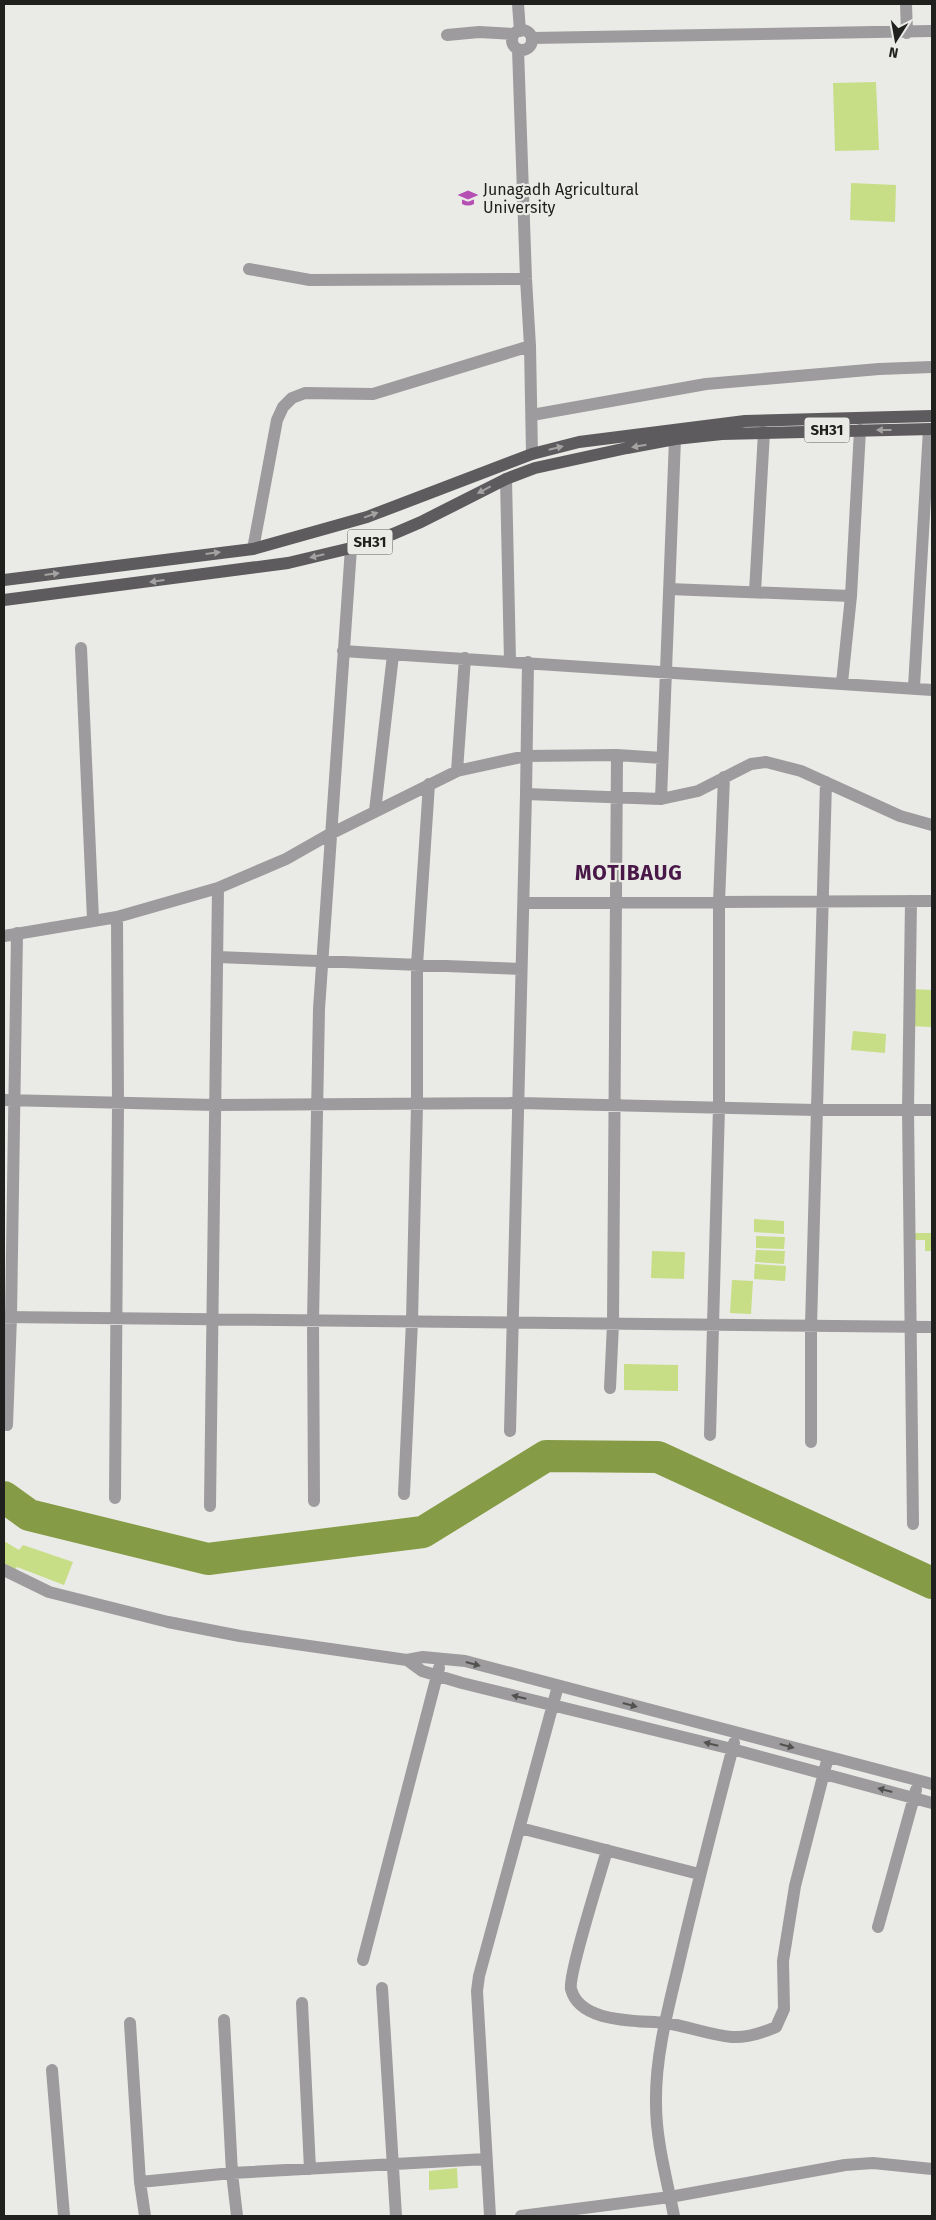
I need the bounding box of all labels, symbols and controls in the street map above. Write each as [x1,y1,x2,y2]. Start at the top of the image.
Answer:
north arrow [871,15,921,65]
text: N [887,43,900,62]
place label: Junagadh Agricultural University [483,180,639,217]
school or university icon: Junagadh Agricultural University [457,187,479,209]
road number: SH31 [804,418,850,442]
one-way arrow [875,426,891,434]
one-way arrow [631,442,647,450]
one-way arrow [549,444,564,452]
one-way arrow [477,486,491,495]
one-way arrow [364,511,379,519]
road number: SH31 [348,530,392,554]
one-way arrow [206,549,222,557]
one-way arrow [310,552,325,560]
one-way arrow [44,570,60,578]
one-way arrow [148,577,164,585]
district label: MOTIBAUG [575,860,683,886]
one-way arrow [466,1660,481,1668]
one-way arrow [512,1693,527,1701]
one-way arrow [622,1701,638,1709]
one-way arrow [704,1740,719,1748]
one-way arrow [780,1742,795,1750]
one-way arrow [878,1786,893,1794]

